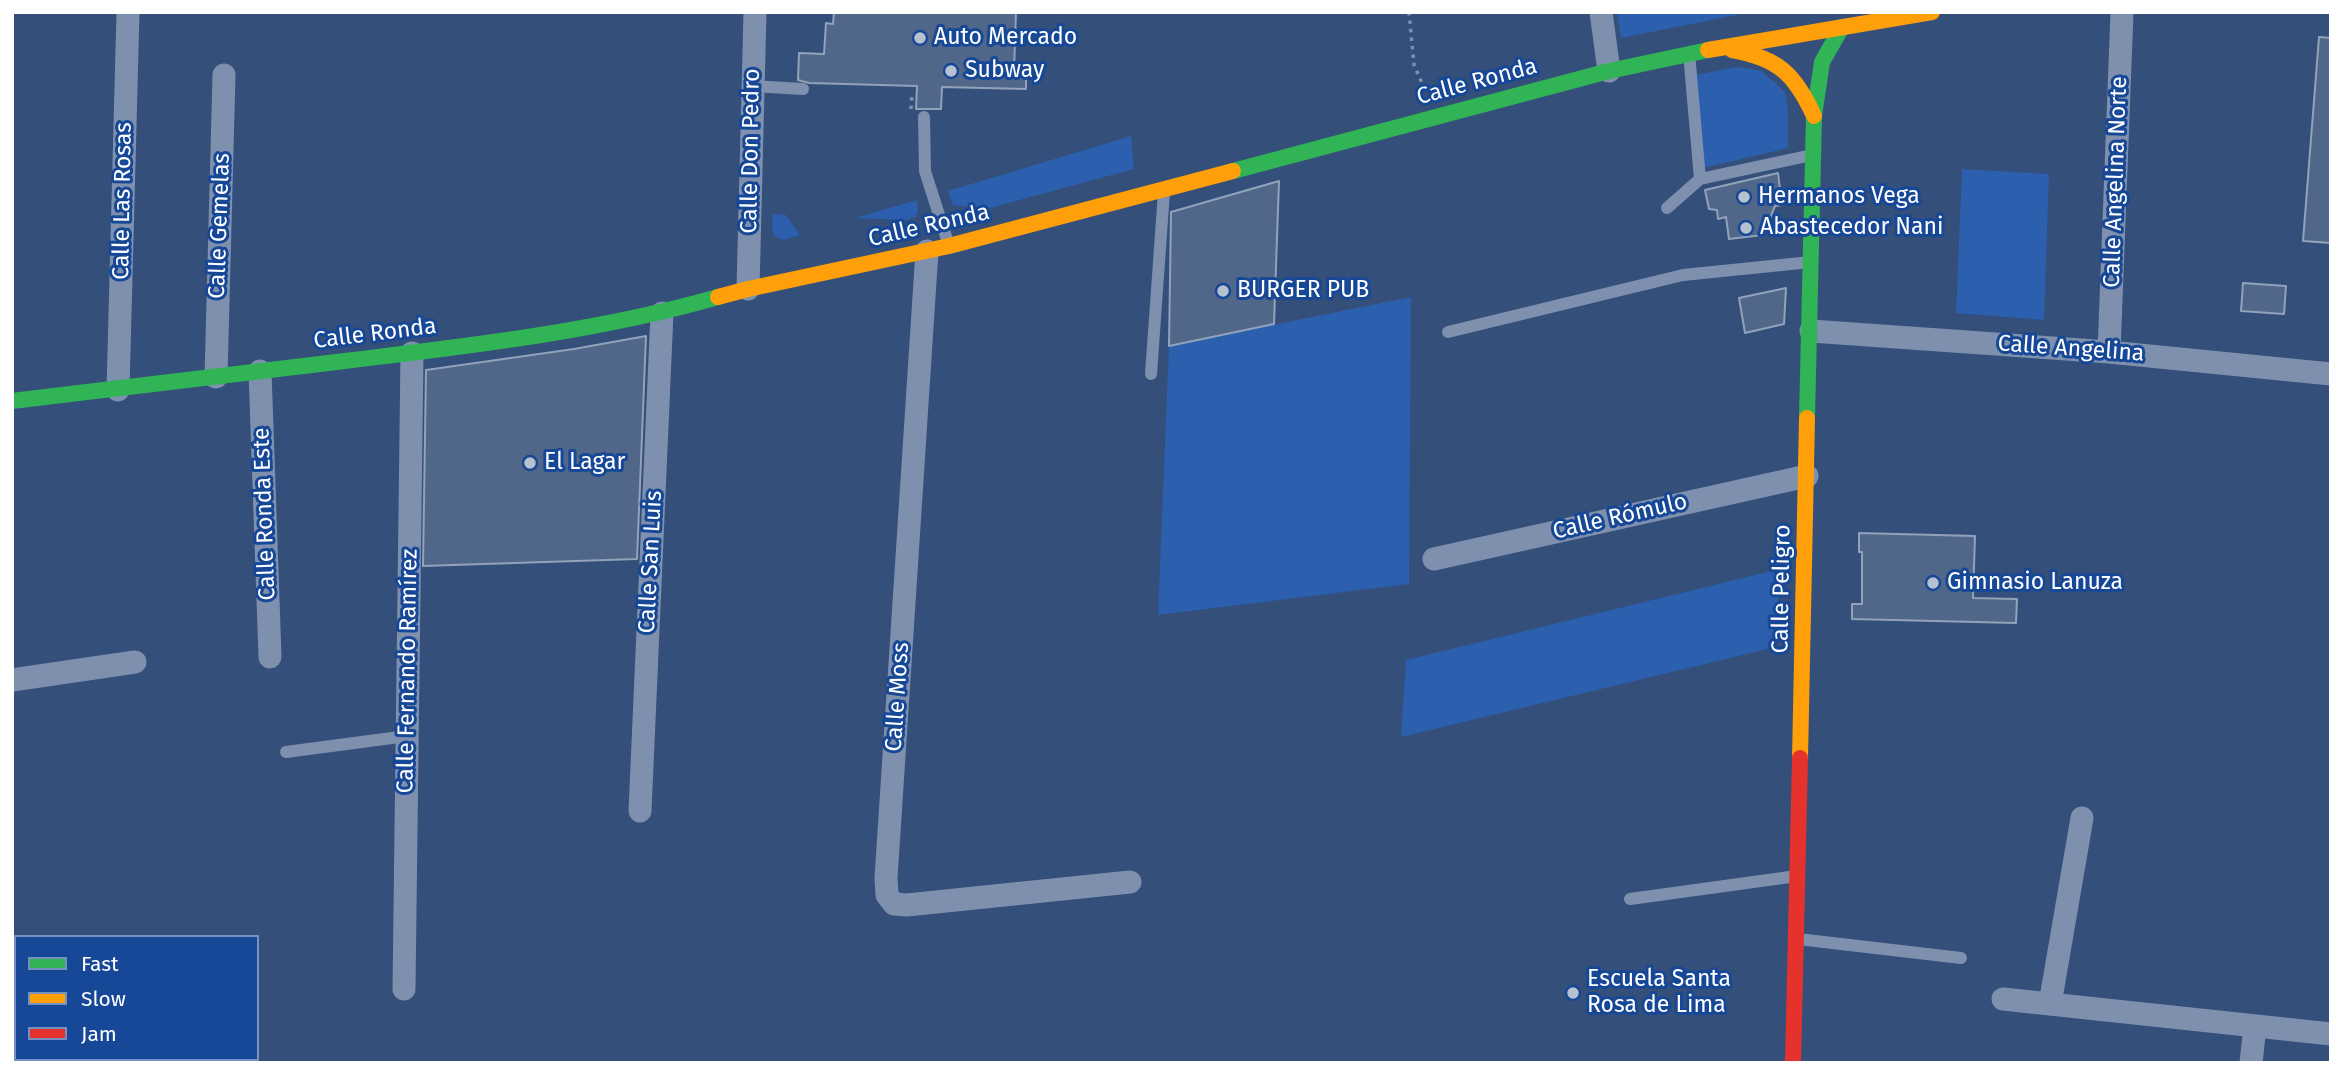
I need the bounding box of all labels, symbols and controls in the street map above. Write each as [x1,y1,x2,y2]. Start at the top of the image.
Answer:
place label: Auto Mercado [934,24,1077,52]
marker: Auto Mercado [912,30,928,46]
street label: Calle Ronda [1414,53,1540,111]
place label: Subway [965,57,1044,85]
marker: Subway [943,63,959,79]
street label: Calle Don Pedro [736,68,766,234]
street label: Calle Angelina Norte [2099,76,2133,288]
street label: Calle Las Rosas [108,122,138,280]
street label: Calle Gemelas [204,153,236,299]
place label: Hermanos Vega [1758,183,1920,211]
marker: Hermanos Vega [1736,189,1752,205]
street label: Calle Ronda [866,199,992,253]
place label: Abastecedor Nani [1760,214,1944,242]
marker: Abastecedor Nani [1738,220,1754,236]
place label: BURGER PUB [1237,277,1369,305]
marker: BURGER PUB [1215,283,1231,299]
street label: Calle Ronda [312,313,438,355]
street label: Calle Angelina [1997,330,2145,368]
street label: Calle Ronda Este [248,427,282,601]
place label: El Lagar [544,449,625,477]
marker: El Lagar [522,455,538,471]
street label: Calle Rómulo [1550,488,1690,546]
street label: Calle San Luis [633,490,669,634]
street label: Calle Peligro [1767,524,1797,654]
street label: Calle Fernando Ramírez [392,548,424,794]
place label: Gimnasio Lanuza [1947,569,2123,597]
marker: Gimnasio Lanuza [1925,575,1941,591]
street label: Calle Moss [880,641,916,753]
legend [14,935,259,1061]
text: Fast [81,951,119,977]
place label: Escuela Santa Rosa de Lima [1587,966,1731,1020]
marker: Escuela Santa Rosa de Lima [1565,985,1581,1001]
text: Slow [81,986,126,1012]
text: Jam [81,1021,117,1047]

